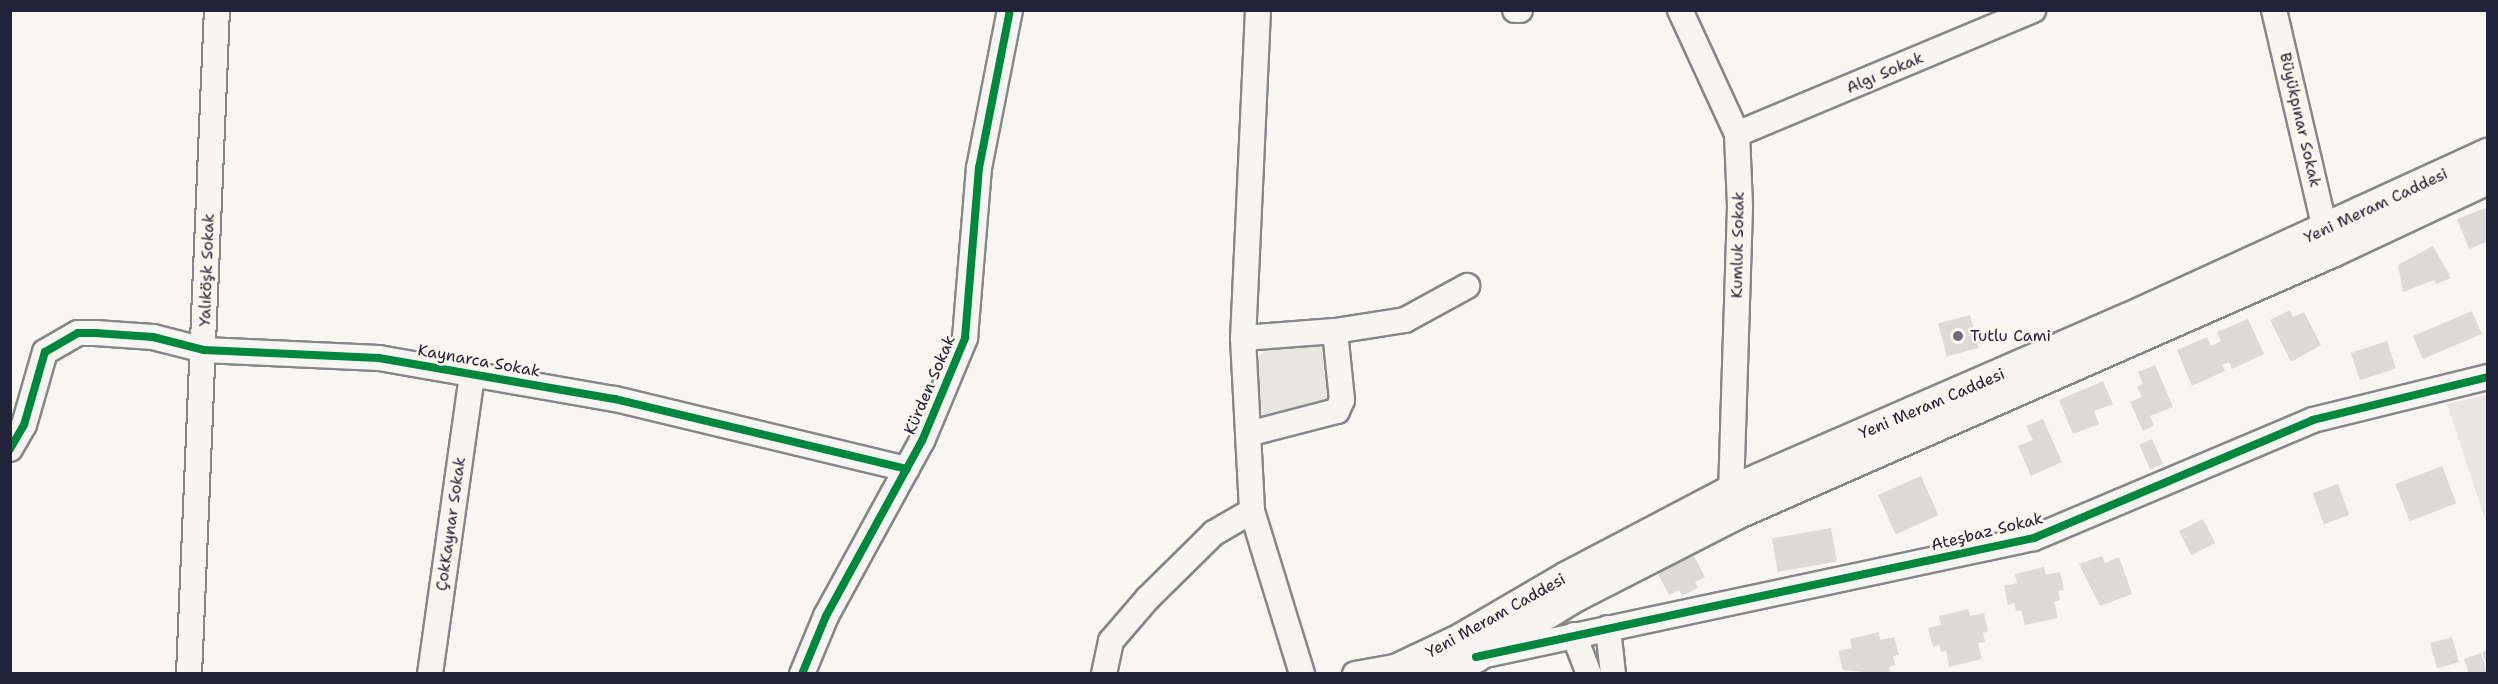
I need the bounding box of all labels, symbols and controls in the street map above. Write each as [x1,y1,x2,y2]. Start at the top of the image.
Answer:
street label: Algı Sokak [1844,48,1926,98]
street label: Büyükpınar Sokak [2275,51,2325,189]
street label: Yeni Meram Caddesi [2301,164,2451,248]
street label: Kumluk Sokak [1727,191,1749,299]
street label: Yalıköşk Sokak [195,213,219,327]
place label: Tutlu Cami [1970,326,2051,346]
marker: Tutlu Cami [1951,329,1965,343]
street label: Kürden Sokak [900,332,960,438]
street label: Kaynarca Sokak [416,341,542,381]
street label: Yeni Meram Caddesi [1856,365,2008,443]
street label: ÇokKaynar Sokak [432,456,470,592]
street label: Ateşbaz Sokak [1929,509,2045,555]
street label: Yeni Meram Caddesi [1423,570,1569,662]

